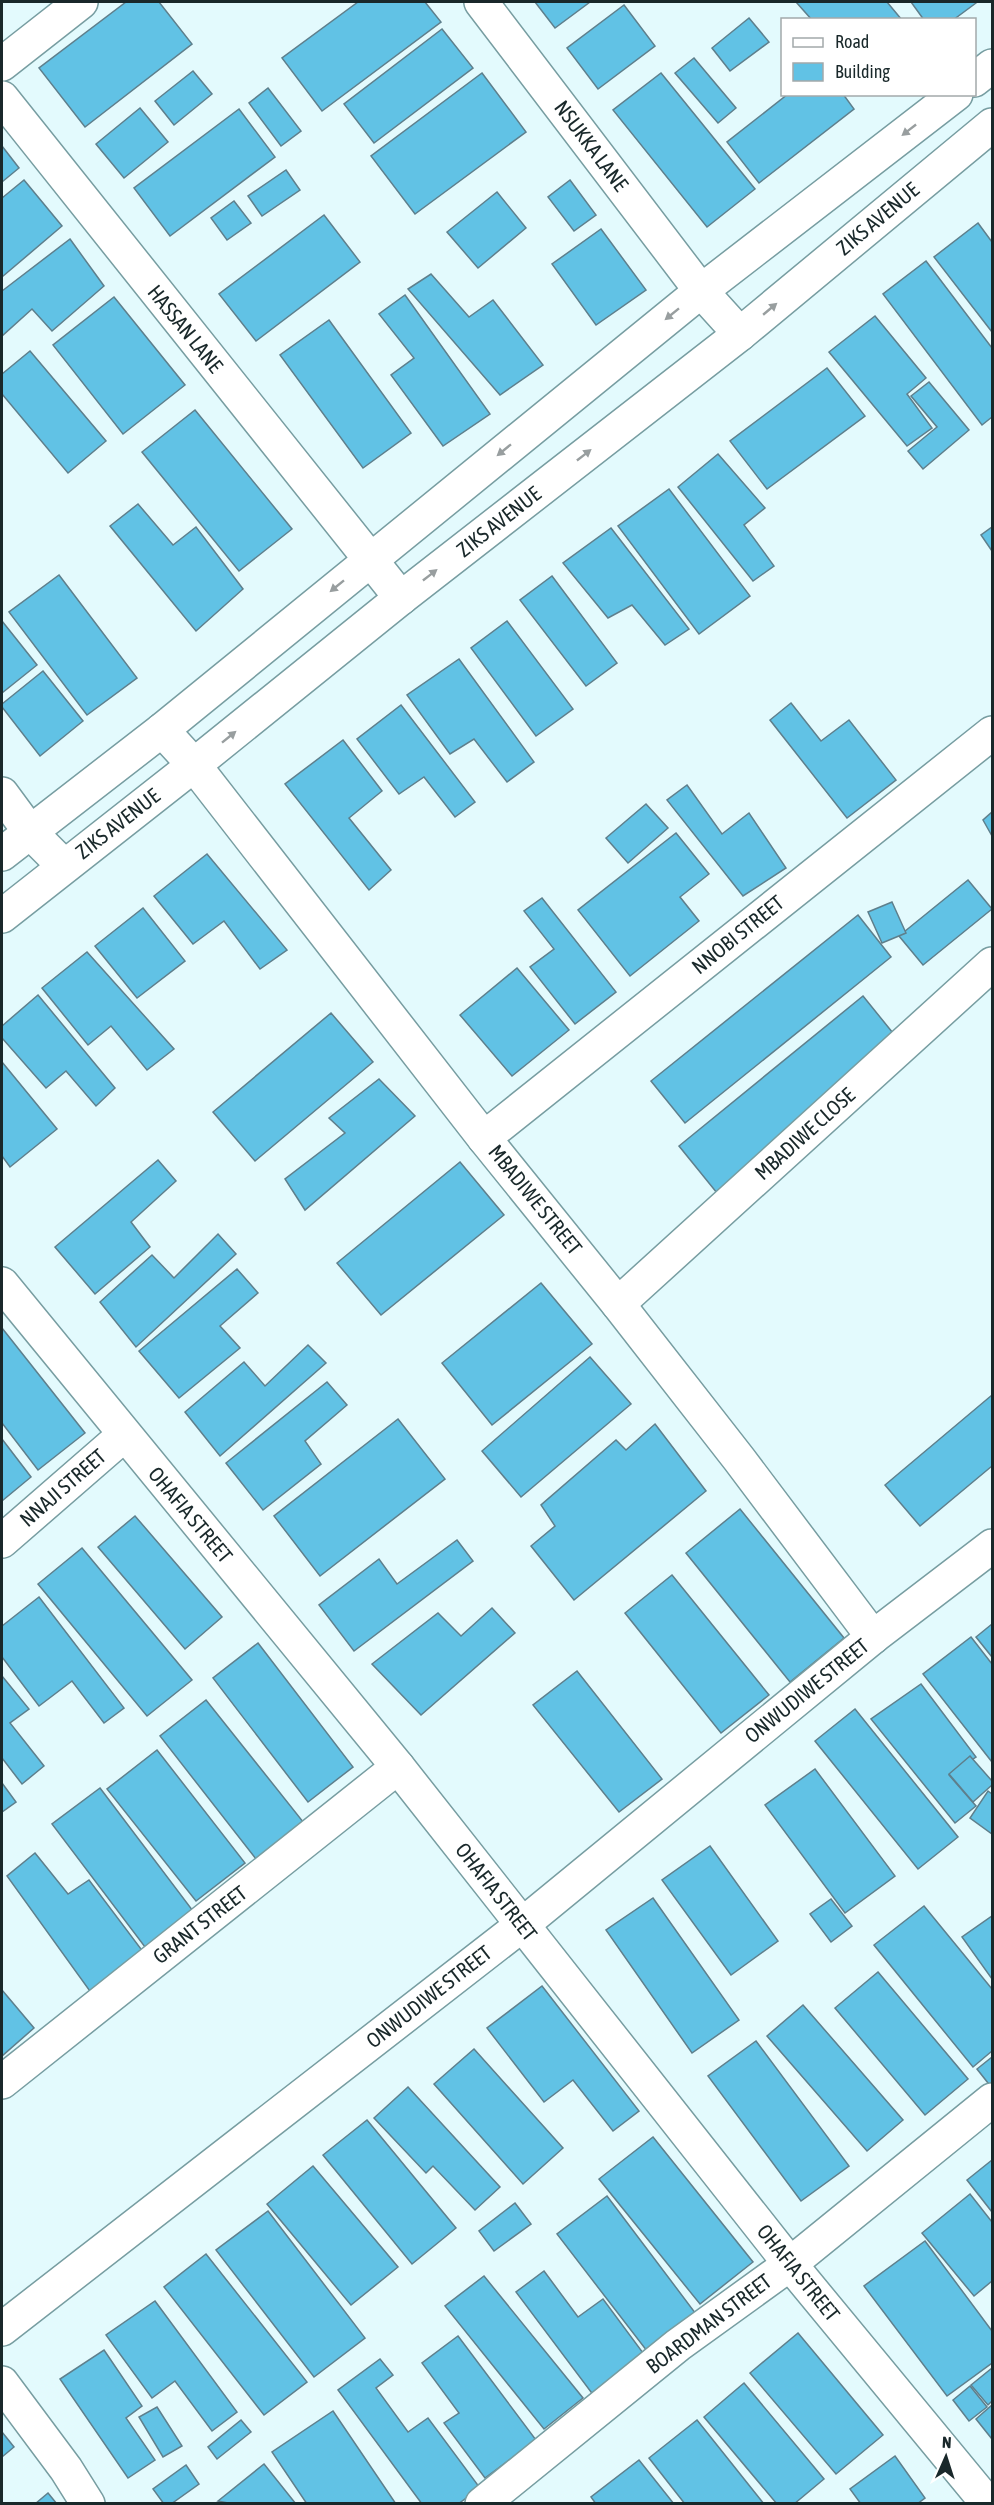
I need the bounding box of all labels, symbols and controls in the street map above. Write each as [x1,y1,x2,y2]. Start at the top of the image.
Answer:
legend [781,18,976,96]
text: Road [835,31,869,52]
text: Building [835,61,890,82]
street label: NSUKKA LANE [550,95,634,195]
one-way arrow [902,124,917,136]
street label: ZIKS AVENUE [831,177,923,259]
street label: HASSAN LANE [143,280,228,377]
one-way arrow [762,302,778,315]
one-way arrow [665,308,680,320]
one-way arrow [497,443,512,456]
one-way arrow [576,449,592,462]
street label: ZIKS AVENUE [452,481,545,561]
one-way arrow [423,570,438,582]
one-way arrow [330,579,345,592]
one-way arrow [221,731,236,744]
street label: ZIKS AVENUE [71,783,164,863]
street label: NNOBI STREET [687,890,788,978]
street label: MBADIWE CLOSE [750,1082,859,1184]
street label: MBADIWE STREET [484,1140,587,1259]
street label: NNAJI STREET [15,1444,110,1531]
street label: OHAFIA STREET [144,1462,238,1567]
street label: ONWUDIWE STREET [740,1633,873,1747]
street label: OHAFIA STREET [451,1838,542,1945]
street label: GRANT STREET [148,1880,251,1968]
street label: ONWUDIWE STREET [361,1940,496,2052]
street label: OHAFIA STREET [753,2219,845,2326]
street label: BOARDMAN STREET [641,2268,776,2378]
north arrow [916,2427,976,2487]
text: N [942,2433,952,2451]

